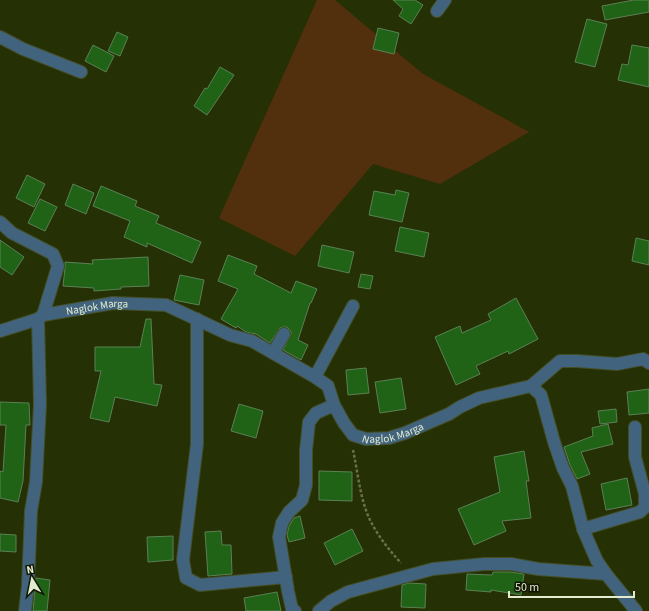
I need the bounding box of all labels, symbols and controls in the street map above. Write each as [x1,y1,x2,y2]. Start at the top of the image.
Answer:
street label: Naglok Marga [65,296,128,319]
street label: Naglok Marga [360,419,426,448]
north arrow [12,559,52,599]
text: N [25,562,35,578]
scale bar [509,573,634,599]
text: 50 m [515,579,539,596]

